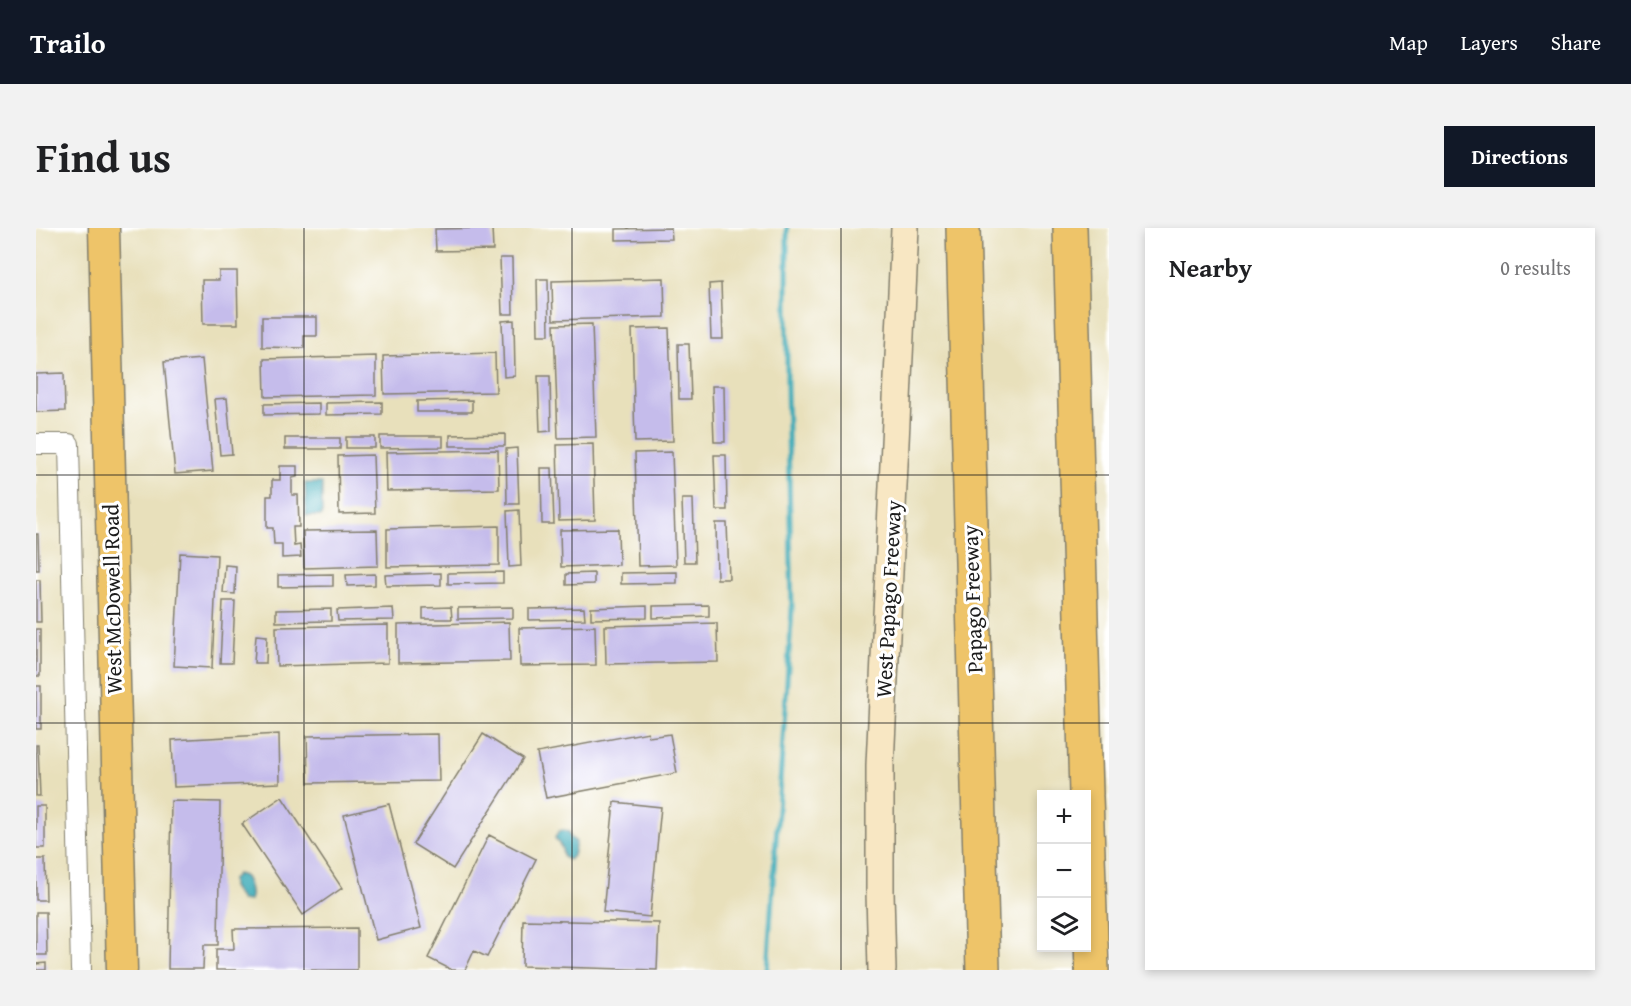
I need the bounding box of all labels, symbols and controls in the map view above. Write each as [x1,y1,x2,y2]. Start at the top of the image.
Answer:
text: Trailo [30,22,106,63]
text: Map [1389,27,1428,58]
text: Layers [1461,27,1518,58]
text: Share [1551,27,1601,58]
text: Find us [36,126,171,187]
button: Directions [1444,126,1595,187]
text: Nearby [1169,248,1252,287]
text: 0 results [1500,253,1571,282]
street label: West Papago Freeway [867,499,909,699]
street label: West McDowell Road [94,503,130,694]
street label: Papago Freeway [953,524,991,674]
map controls [1037,790,1091,952]
button: + [1037,790,1091,844]
button: − [1037,844,1091,898]
button: layers [1037,898,1091,952]

